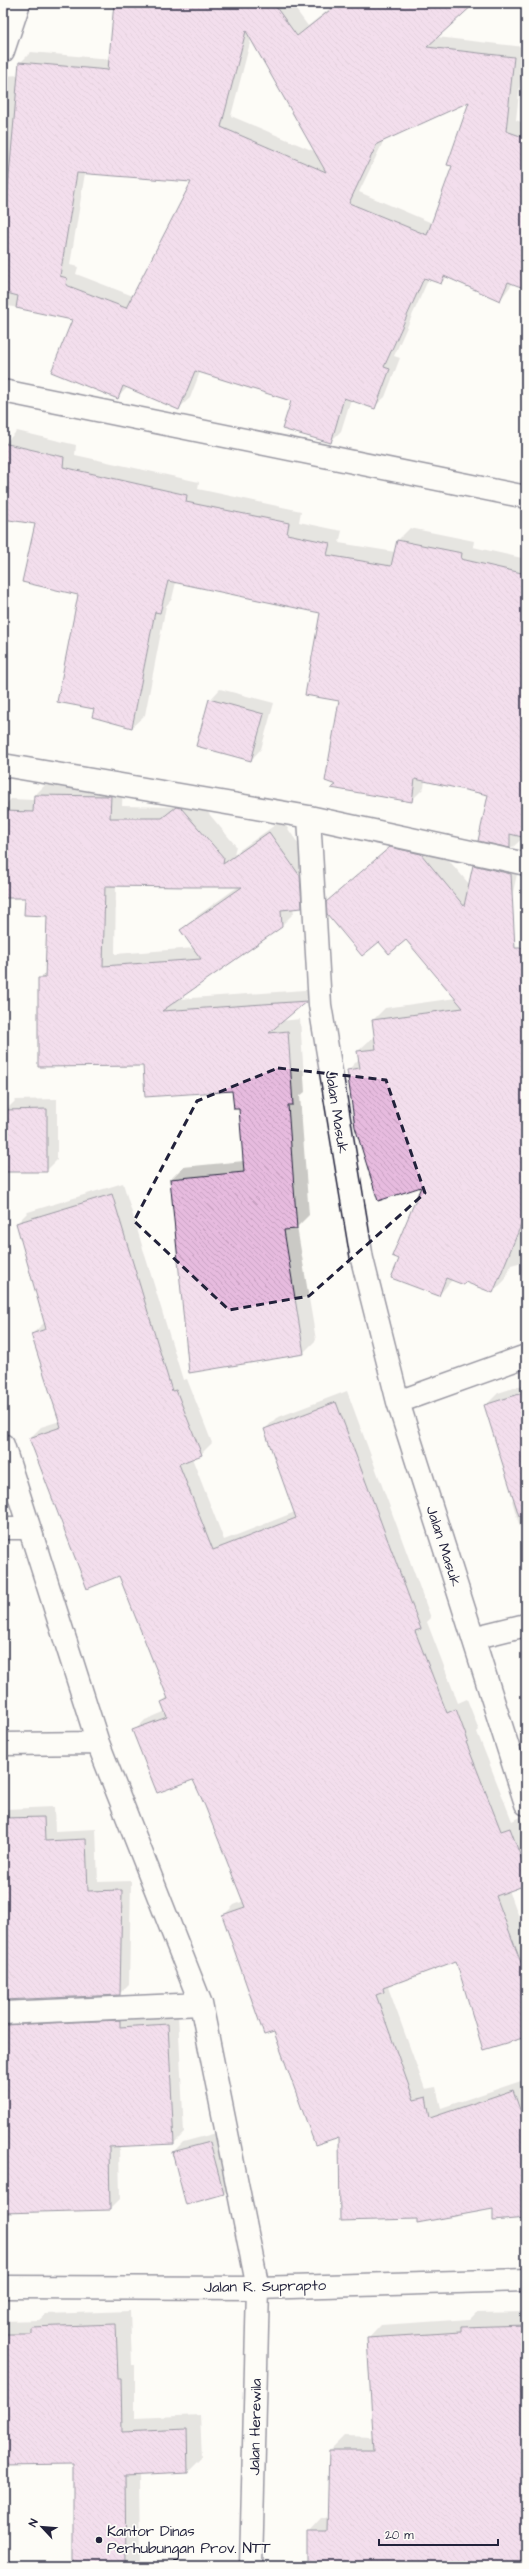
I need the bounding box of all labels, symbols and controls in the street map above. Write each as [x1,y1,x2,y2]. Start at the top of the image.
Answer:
street label: Jalan Masuk [320,1069,353,1155]
street label: Jalan Masuk [421,1503,466,1589]
street label: Jalan R. Suprapto [204,2275,327,2298]
street label: Jalan Herewila [244,2378,267,2476]
north arrow [22,2507,62,2547]
text: N [25,2516,42,2529]
place label: Kantor Dinas Perhubungan Prov. NTT [107,2521,271,2560]
scale bar [379,2521,498,2547]
text: 20 m [385,2527,414,2544]
marker: Kantor Dinas Perhubungan Prov. NTT [94,2535,104,2545]

